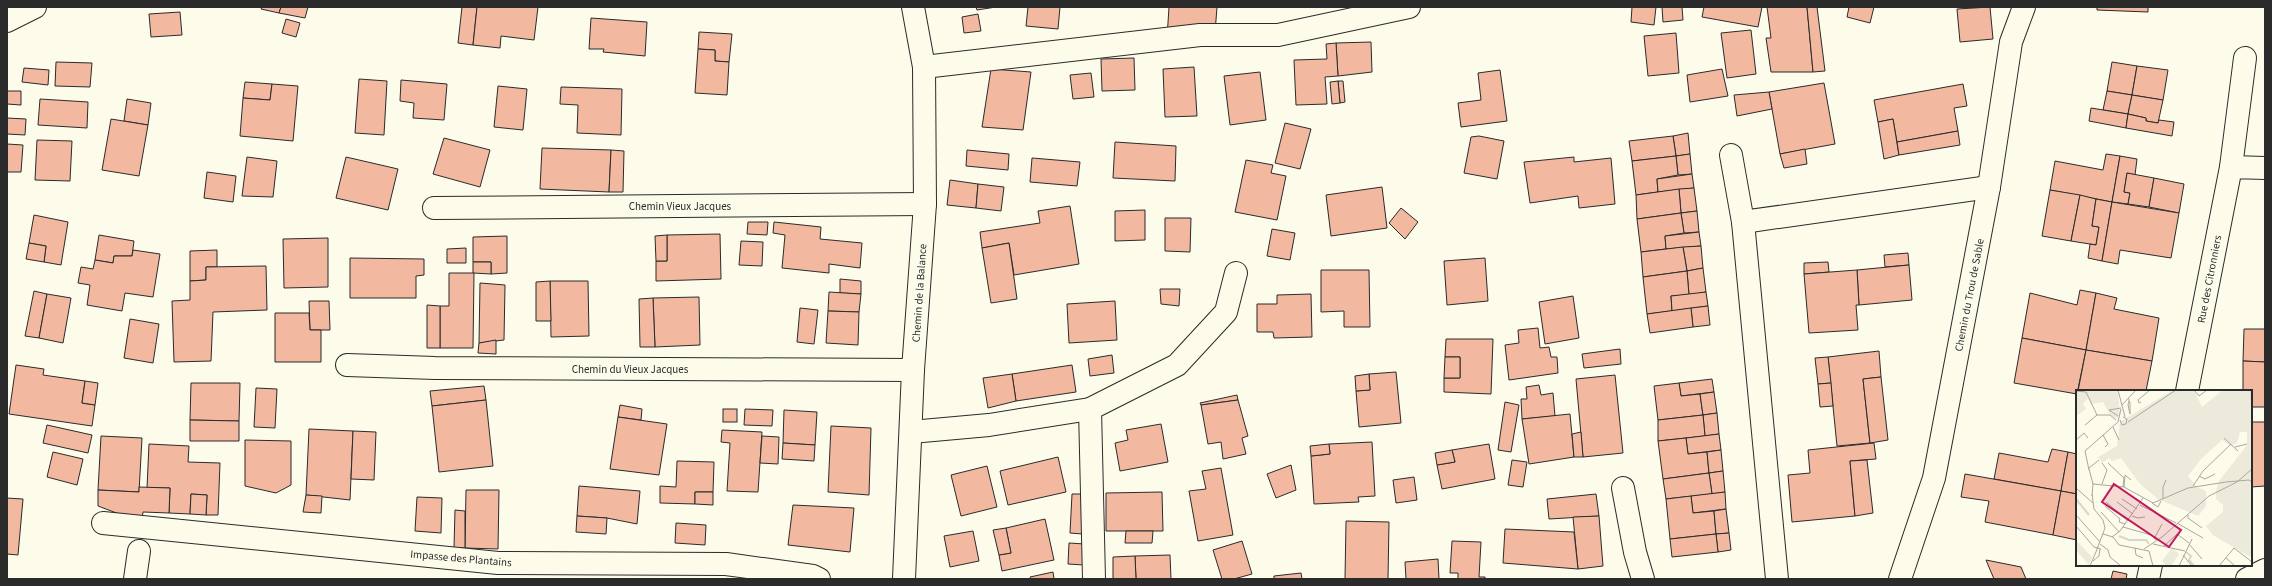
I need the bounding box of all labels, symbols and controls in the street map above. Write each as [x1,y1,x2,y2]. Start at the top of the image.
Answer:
street label: Chemin Vieux Jacques [629,199,732,214]
street label: Rue des Citronniers [2194,233,2225,324]
street label: Chemin du Trou de Sable [1951,237,1988,353]
street label: Chemin de la Balance [909,243,930,343]
street label: Chemin du Vieux Jacques [572,362,689,377]
inset map [2076,390,2252,566]
street label: Impasse des Plantains [410,547,513,570]

